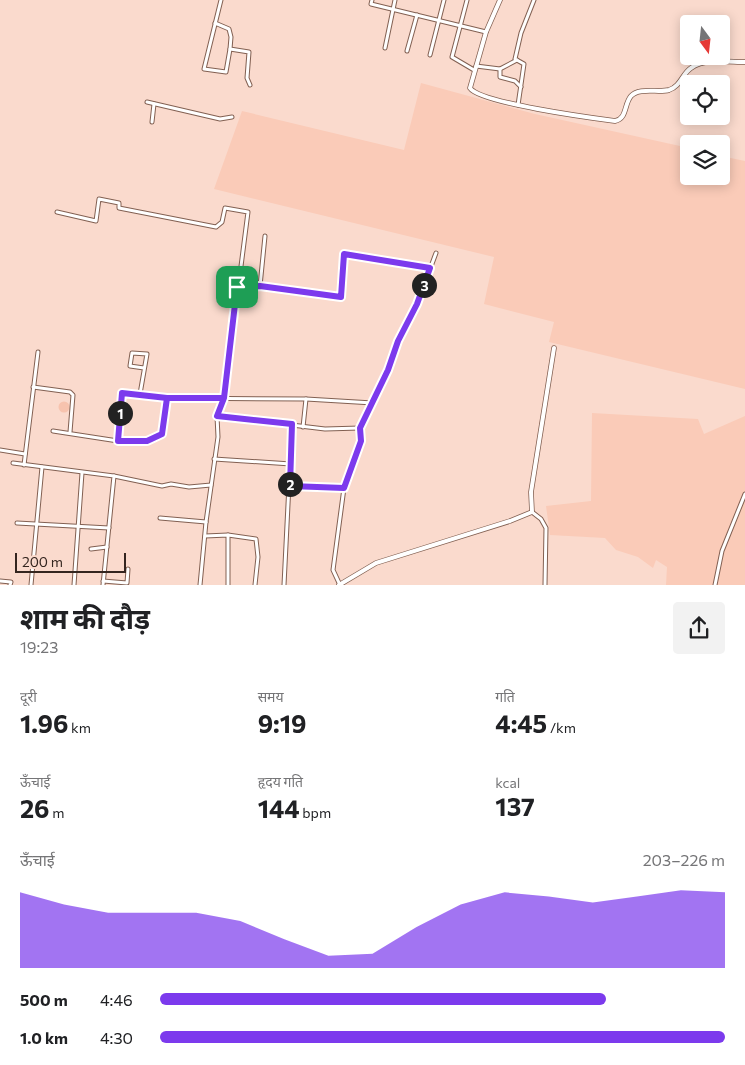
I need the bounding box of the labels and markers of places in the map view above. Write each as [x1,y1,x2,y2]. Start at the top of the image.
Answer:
pin [216,266,258,308]
pin: 3 [412,272,436,298]
pin: 1 [108,400,132,426]
pin: 2 [278,472,302,496]

